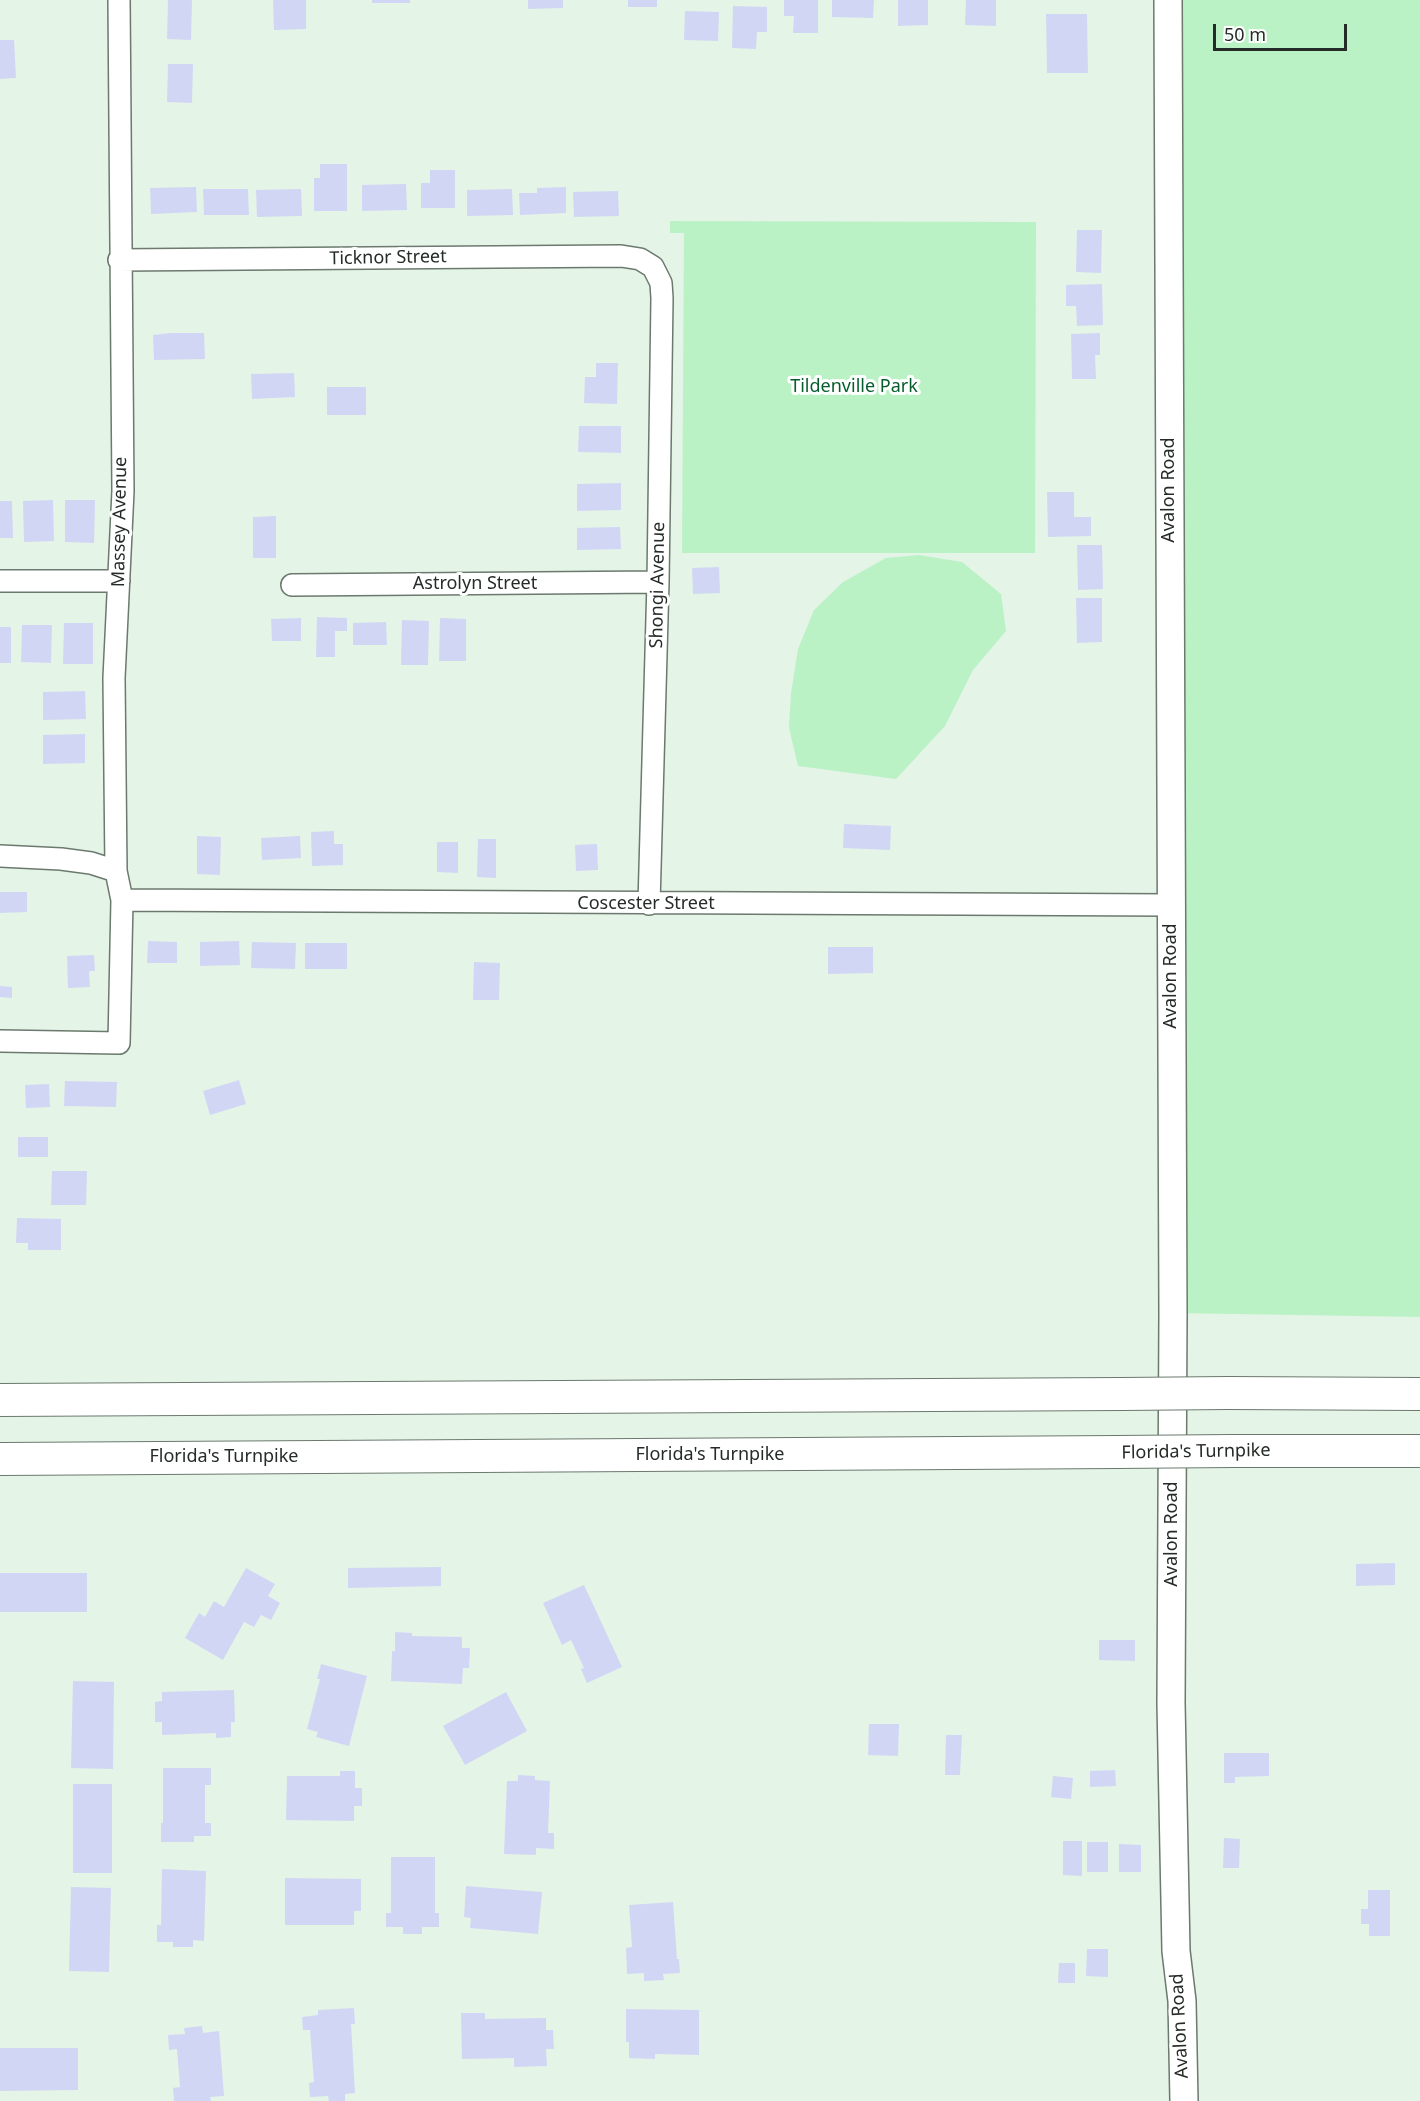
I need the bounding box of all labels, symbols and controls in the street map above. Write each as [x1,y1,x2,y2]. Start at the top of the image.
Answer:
scale bar [1216,12,1350,50]
text: 50 m [1224,22,1266,46]
street label: Ticknor Street [329,246,447,270]
park label: Tildenville Park [790,376,918,398]
street label: Avalon Road [1158,437,1180,543]
street label: Massey Avenue [108,457,132,587]
street label: Shongi Avenue [646,522,670,648]
street label: Astrolyn Street [413,573,537,595]
street label: Coscester Street [577,893,715,915]
street label: Avalon Road [1160,923,1182,1029]
street label: Florida's Turnpike [1121,1440,1271,1464]
street label: Florida's Turnpike [635,1444,785,1466]
street label: Florida's Turnpike [149,1446,299,1468]
street label: Avalon Road [1161,1481,1183,1587]
street label: Avalon Road [1166,1973,1194,2079]

